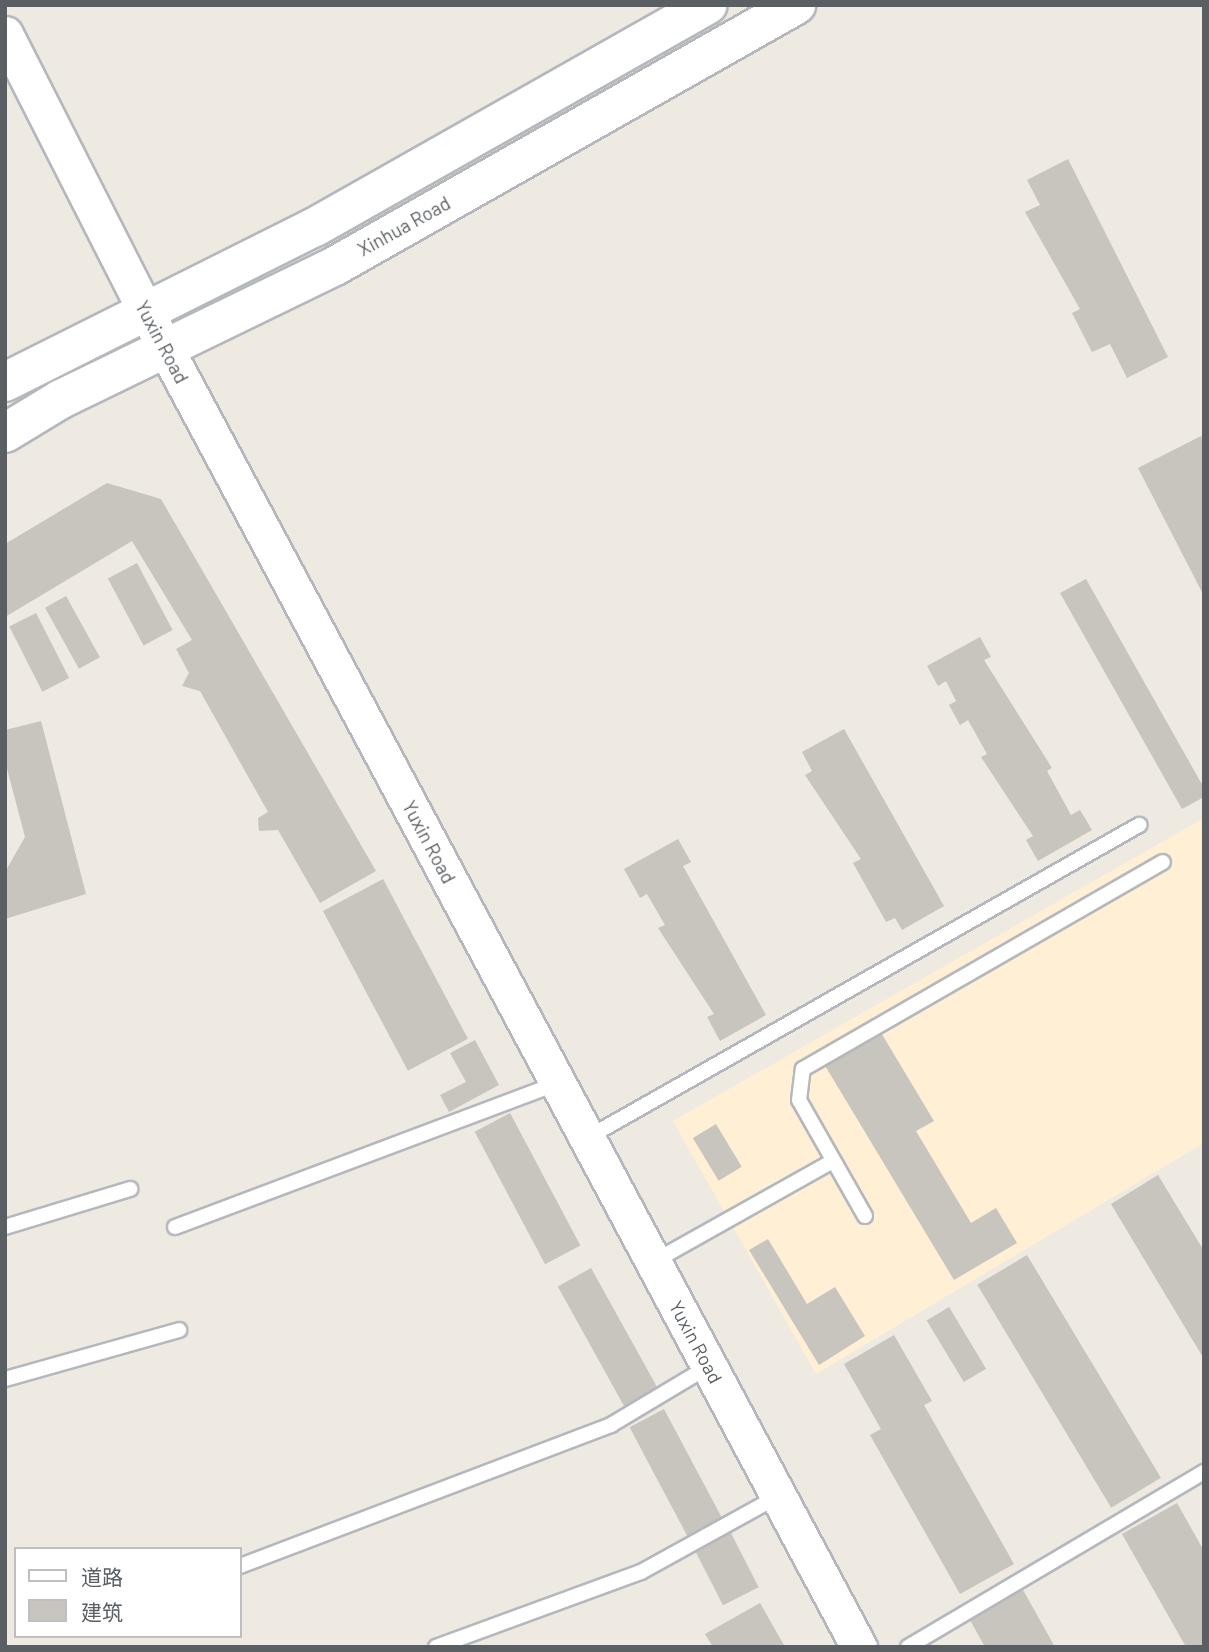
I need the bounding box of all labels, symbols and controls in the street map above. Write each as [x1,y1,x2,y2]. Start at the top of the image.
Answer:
street label: Xinhua Road [354,191,454,261]
street label: Yuxin Road [131,297,193,387]
street label: Yuxin Road [398,797,460,887]
street label: Yuxin Road [665,1297,727,1387]
legend [14,1547,242,1638]
text: 道路 [81,1564,123,1589]
text: 建筑 [81,1599,123,1624]

